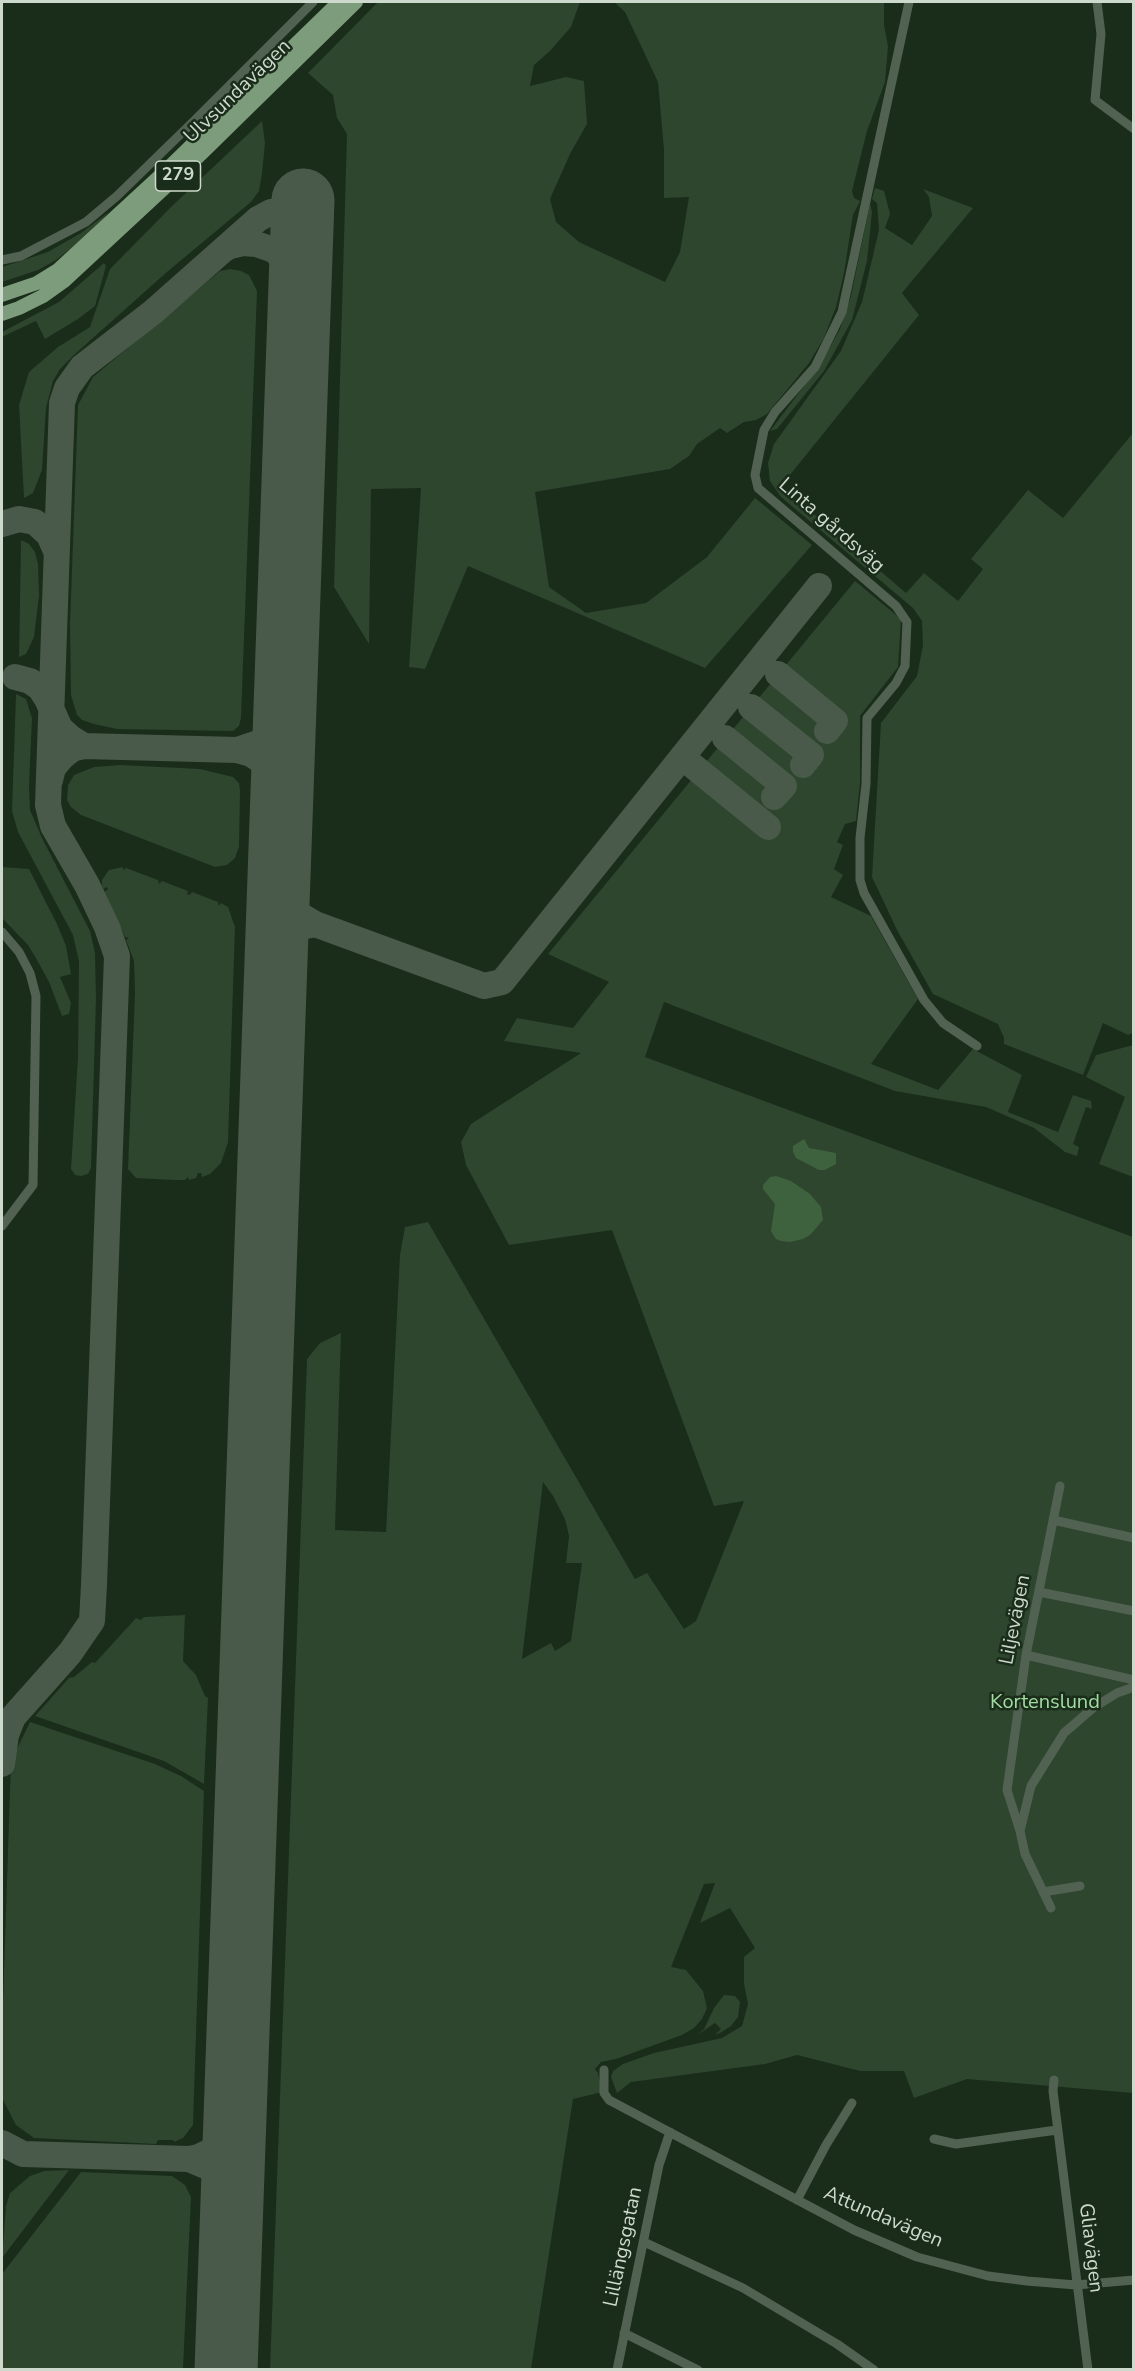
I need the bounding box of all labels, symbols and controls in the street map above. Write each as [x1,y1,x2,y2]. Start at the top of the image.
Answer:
street label: Ulvsundavägen [180,35,296,149]
road number: 279 [156,161,201,191]
street label: Linta gårdsväg [773,473,889,579]
street label: Liljevägen [996,1573,1036,1667]
park label: Kortenslund [990,1691,1100,1715]
street label: Attundavägen [820,2182,946,2254]
street label: Lillängsgatan [600,2185,648,2309]
street label: Gliavägen [1073,2202,1107,2294]

